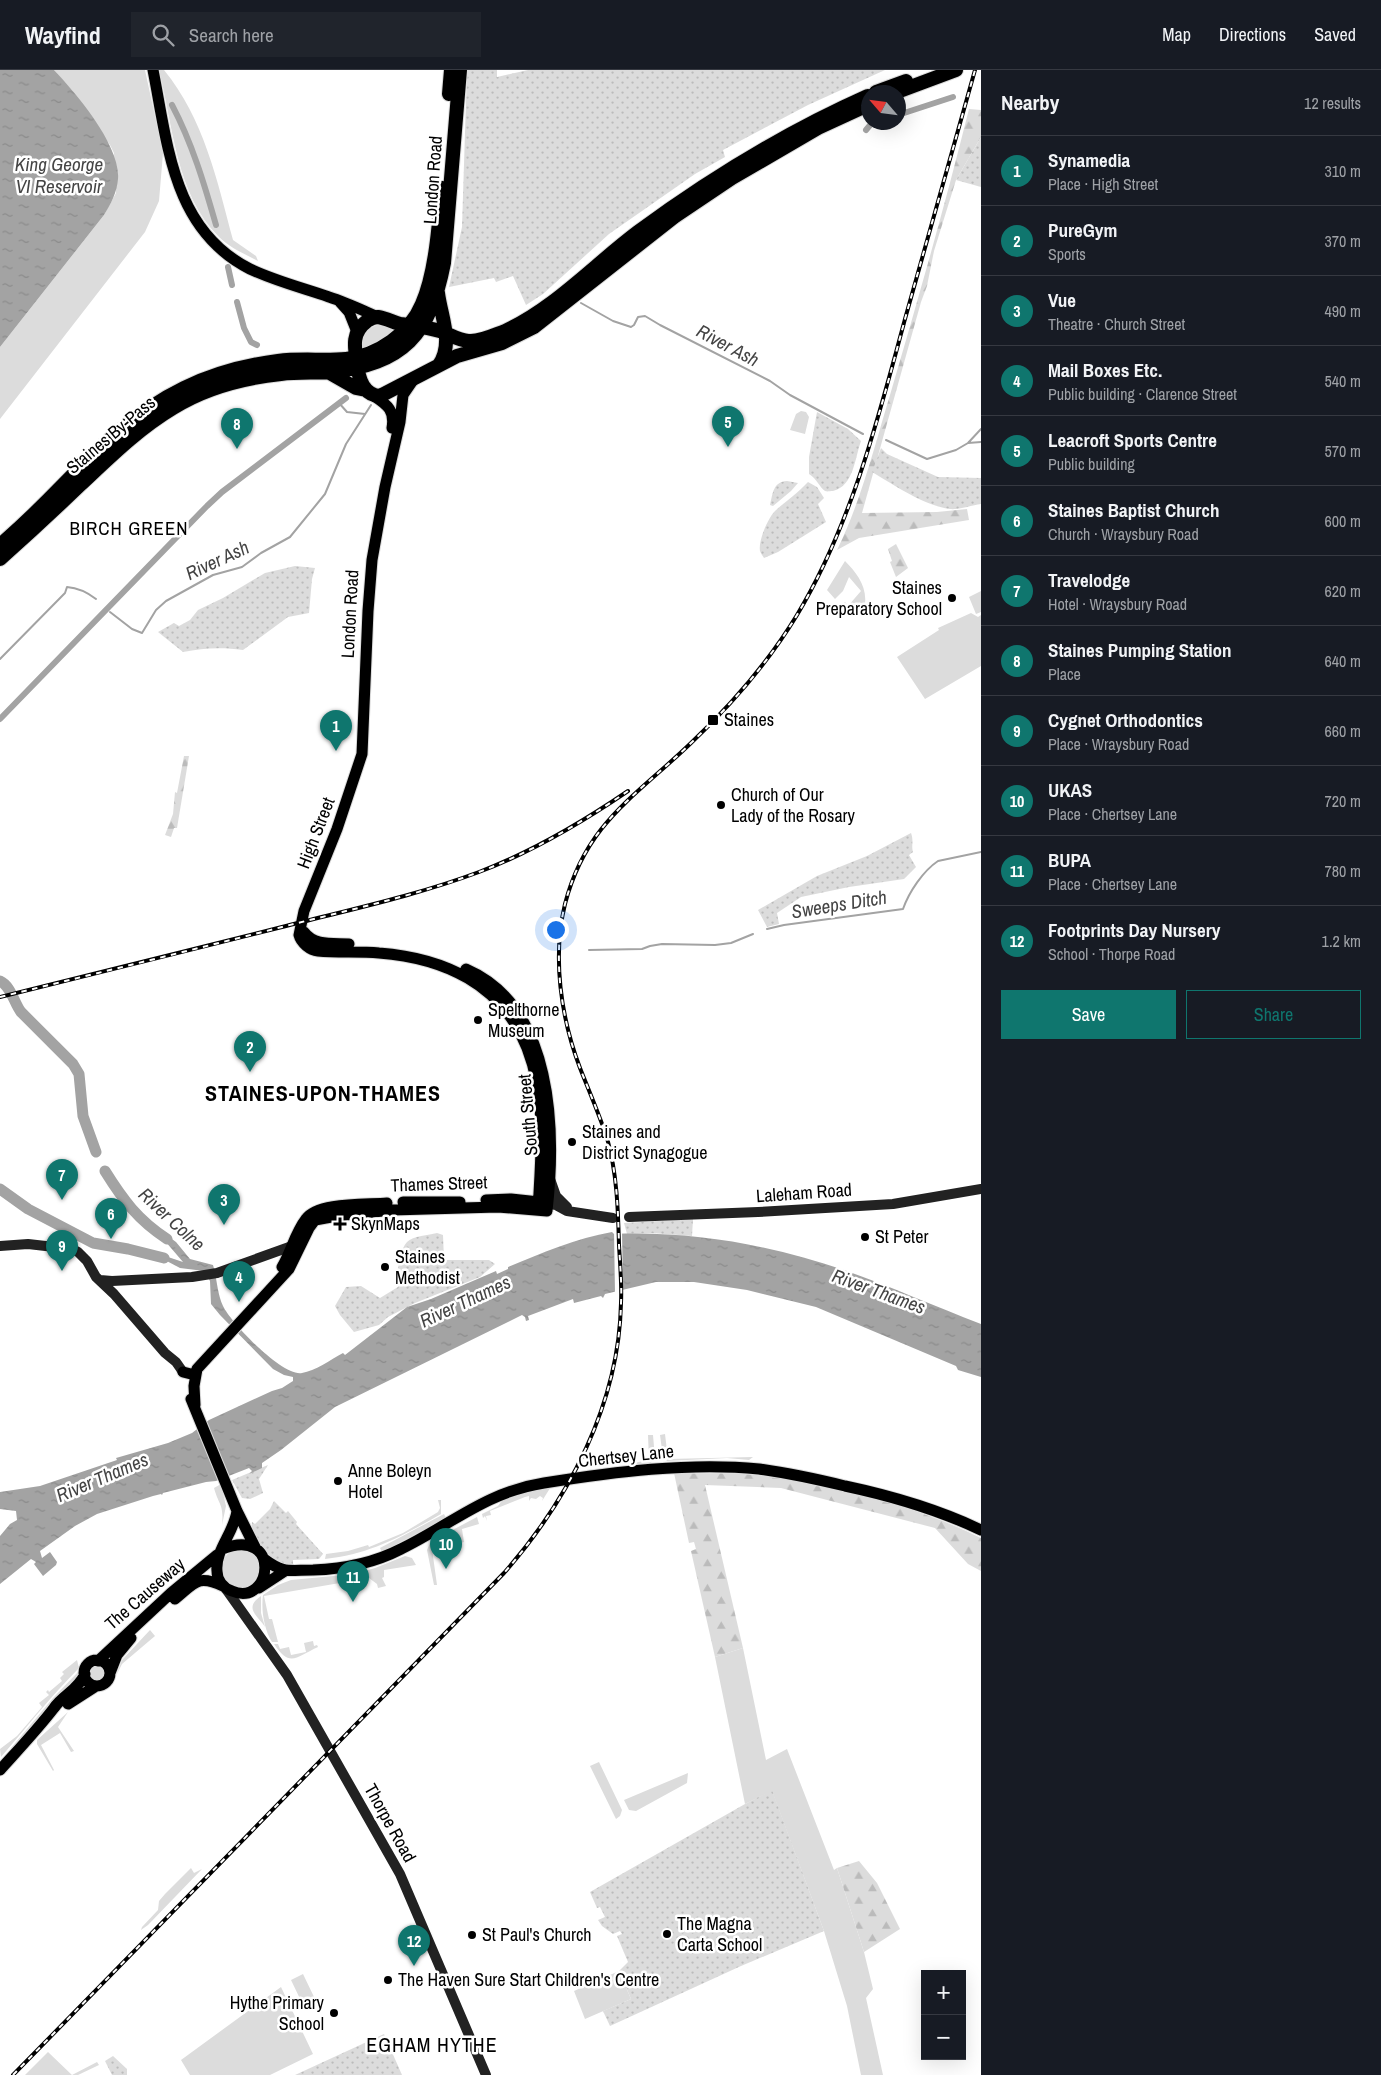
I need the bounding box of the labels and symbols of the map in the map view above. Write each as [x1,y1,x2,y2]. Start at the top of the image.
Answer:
north arrow [861,85,906,130]
street label: London Road [417,135,448,225]
water label: King George VI Reservoir [15,151,103,199]
water label: River Ash [692,318,764,372]
street label: Staines By-Pass [61,390,161,479]
pin: 5 [712,406,744,447]
pin: 8 [221,408,253,449]
district label: BIRCH GREEN [69,515,189,541]
water label: River Ash [181,534,253,586]
street label: London Road [335,569,364,659]
place label: Staines Preparatory School [816,575,942,621]
marker: Staines Preparatory School [946,592,958,604]
place label: Staines [724,707,774,732]
pin: 1 [320,710,352,751]
marker: Staines [706,713,720,727]
place label: Church of Our Lady of the Rosary [731,782,856,828]
street label: High Street [290,793,341,872]
marker: Church of Our Lady of the Rosary [715,799,727,811]
water label: Sweeps Ditch [789,884,889,924]
your location [543,917,569,943]
place label: Spelthorne Museum [488,997,559,1043]
marker: Spelthorne Museum [472,1014,484,1026]
pin: 2 [234,1031,266,1072]
street label: South Street [511,1073,544,1157]
district label: STAINES-UPON-THAMES [205,1078,441,1108]
place label: Staines and District Synagogue [582,1119,708,1165]
marker: Staines and District Synagogue [566,1136,578,1148]
pin: 7 [46,1159,78,1200]
street label: Thames Street [390,1169,488,1198]
street label: Laleham Road [755,1177,853,1208]
water label: River Colne [133,1181,211,1257]
pin: 3 [208,1184,240,1225]
pin: 6 [95,1198,127,1239]
place label: SkynMaps [351,1211,420,1236]
marker: SkynMaps [333,1217,347,1231]
place label: St Peter [875,1224,928,1249]
pin: 9 [46,1230,78,1271]
marker: St Peter [859,1231,871,1243]
place label: Staines Methodist [395,1244,460,1290]
pin: 4 [223,1261,255,1302]
marker: Staines Methodist [379,1261,391,1273]
water label: River Thames [829,1262,929,1320]
water label: River Thames [415,1269,515,1333]
street label: Chertsey Lane [577,1438,675,1473]
water label: River Thames [52,1446,152,1508]
place label: Anne Boleyn Hotel [347,1458,432,1504]
marker: Anne Boleyn Hotel [332,1475,344,1487]
pin: 10 [430,1528,462,1569]
street label: The Causeway [99,1551,190,1635]
pin: 11 [337,1561,369,1602]
street label: Thorpe Road [359,1779,422,1866]
place label: The Magna Carta School [677,1911,762,1957]
place label: St Paul's Church [482,1922,591,1947]
pin: 12 [398,1925,430,1966]
marker: The Magna Carta School [661,1928,673,1940]
marker: St Paul's Church [466,1929,478,1941]
place label: The Haven Sure Start Children's Centre [398,1967,659,1992]
marker: The Haven Sure Start Children's Centre [382,1974,394,1986]
place label: Hythe Primary School [230,1990,325,2036]
marker: Hythe Primary School [328,2007,340,2019]
district label: EGHAM HYTHE [366,2031,498,2058]

